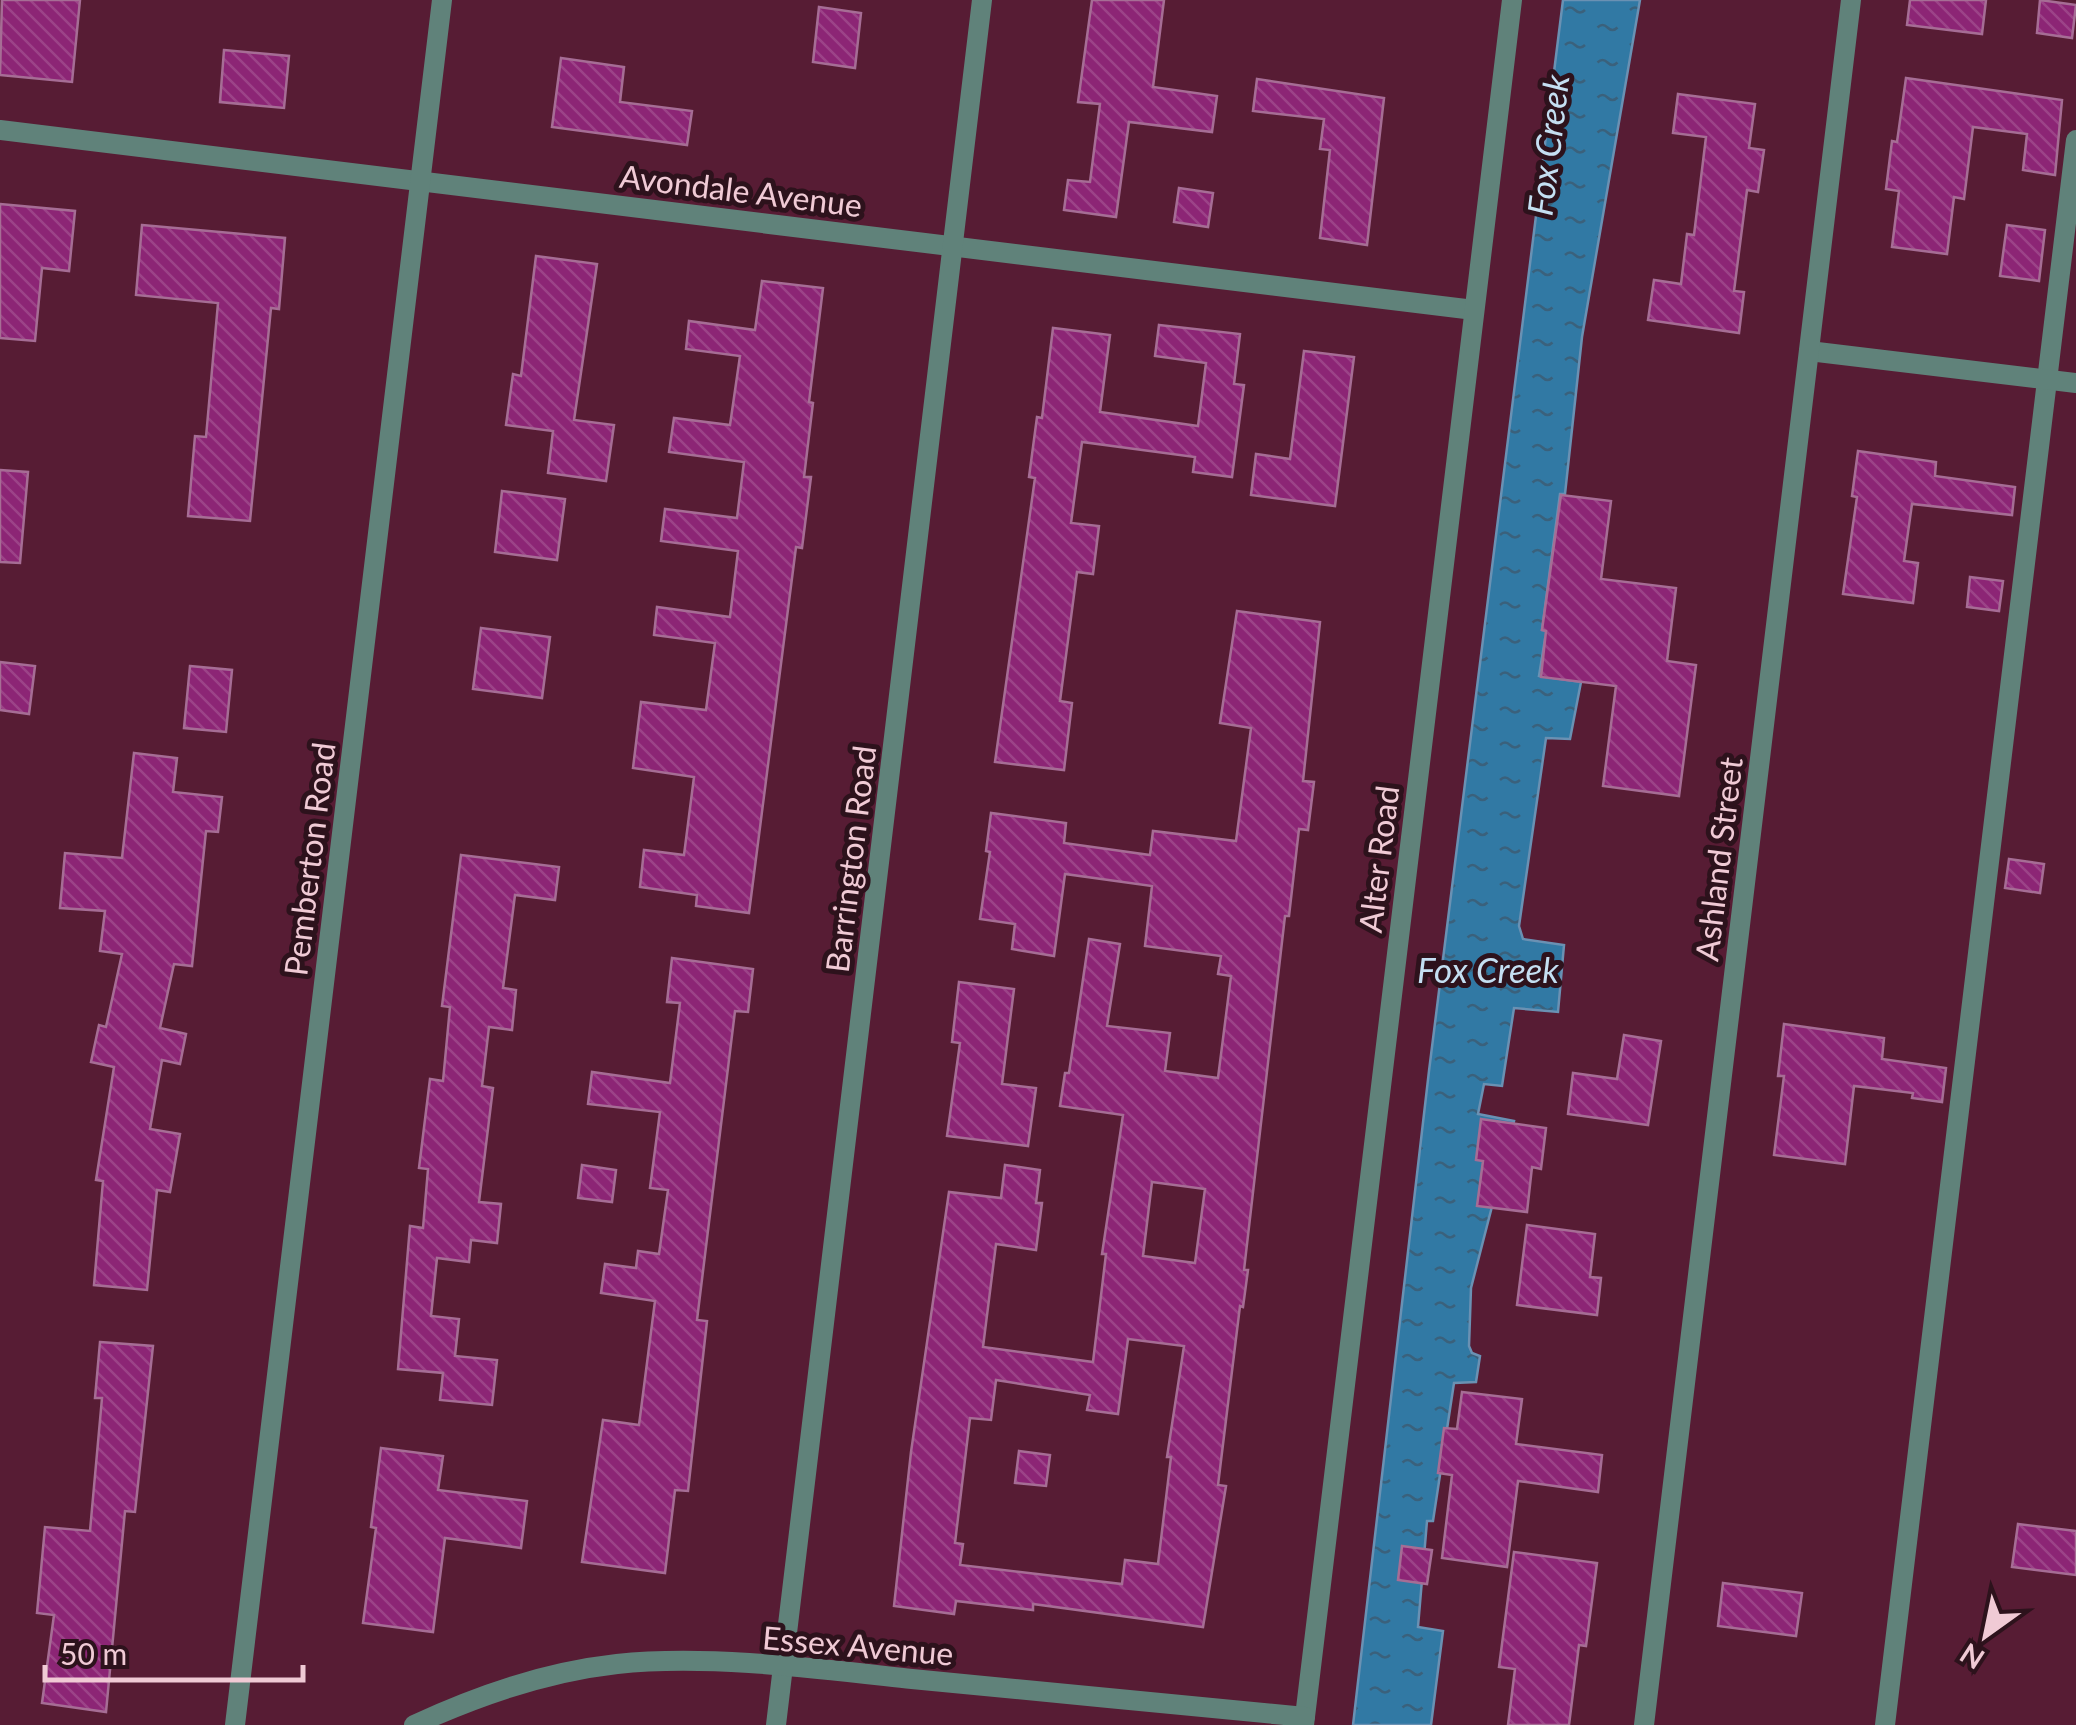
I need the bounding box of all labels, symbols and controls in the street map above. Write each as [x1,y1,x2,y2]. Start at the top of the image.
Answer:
water label: Fox Creek [1518,72,1577,218]
street label: Avondale Avenue [618,156,864,224]
street label: Pemberton Road [275,740,343,978]
street label: Barrington Road [817,743,883,975]
street label: Ashland Street [1686,754,1750,963]
street label: Alter Road [1350,783,1406,935]
water label: Fox Creek [1417,948,1559,990]
north arrow [1936,1585,2036,1685]
street label: Essex Avenue [761,1617,955,1673]
scale bar [45,1620,302,1682]
text: 50 m [60,1635,127,1671]
text: N [1954,1637,1990,1677]

